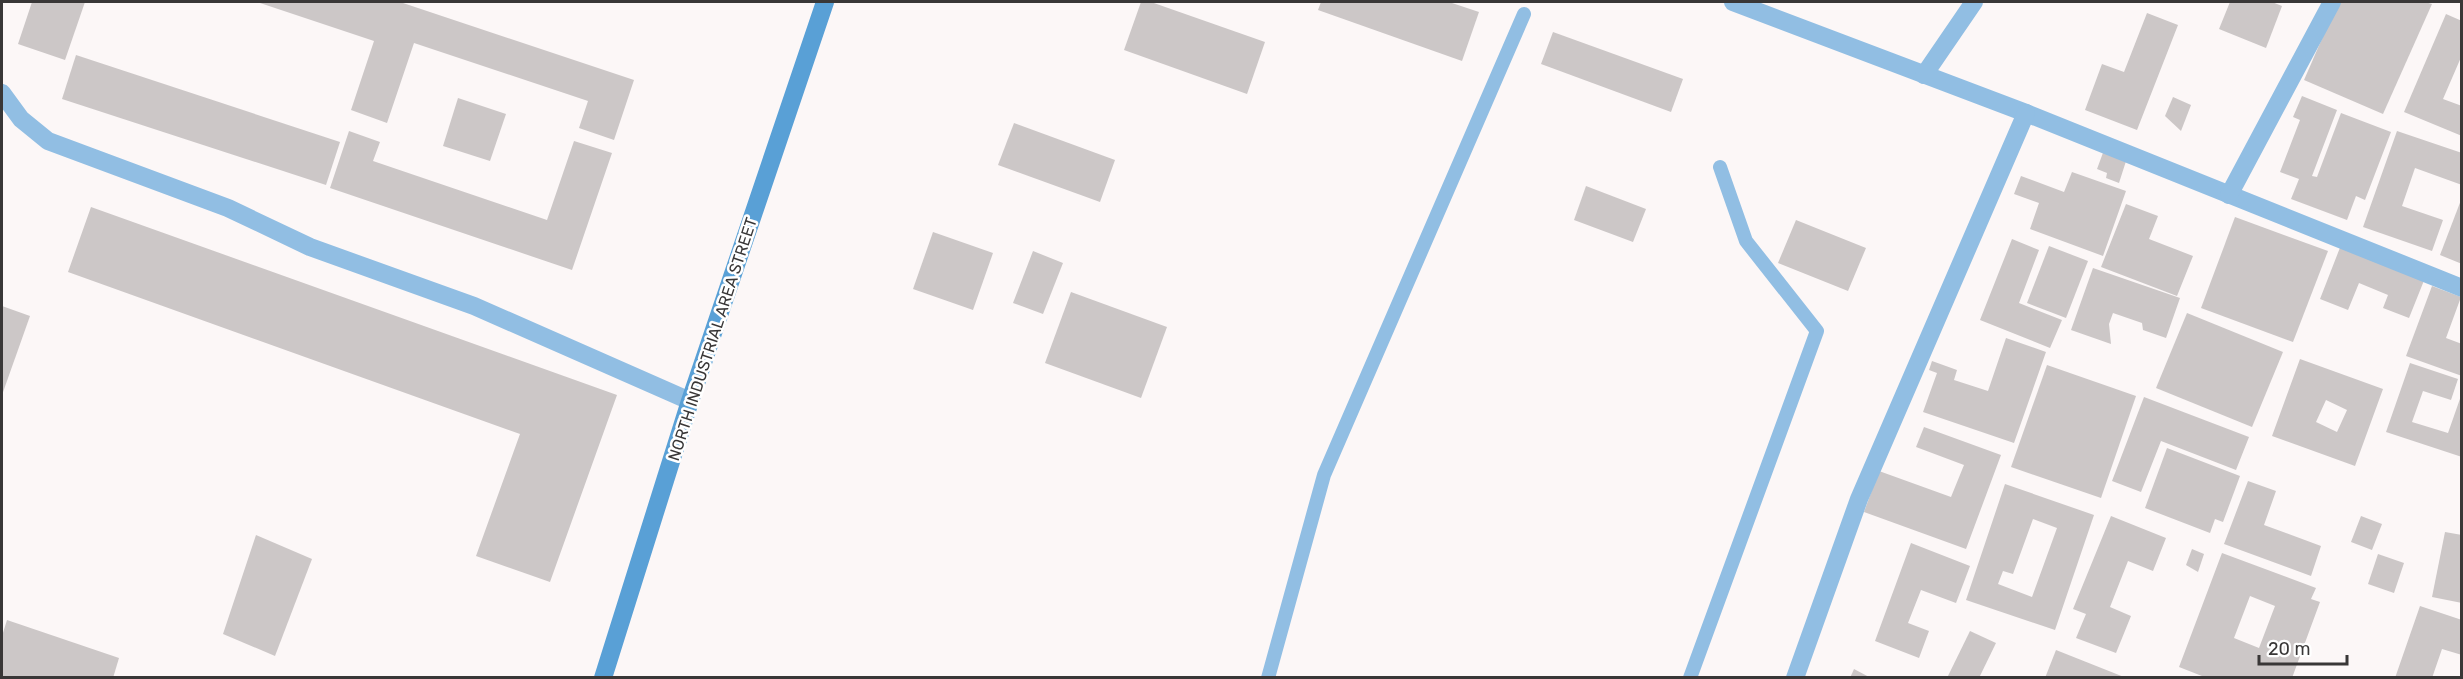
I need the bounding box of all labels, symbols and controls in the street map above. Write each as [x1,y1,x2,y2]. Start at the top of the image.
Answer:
street label: NORTH INDUSTRIAL AREA STREET [664,215,761,463]
scale bar [2259,628,2348,666]
text: 20 m [2268,638,2310,660]

